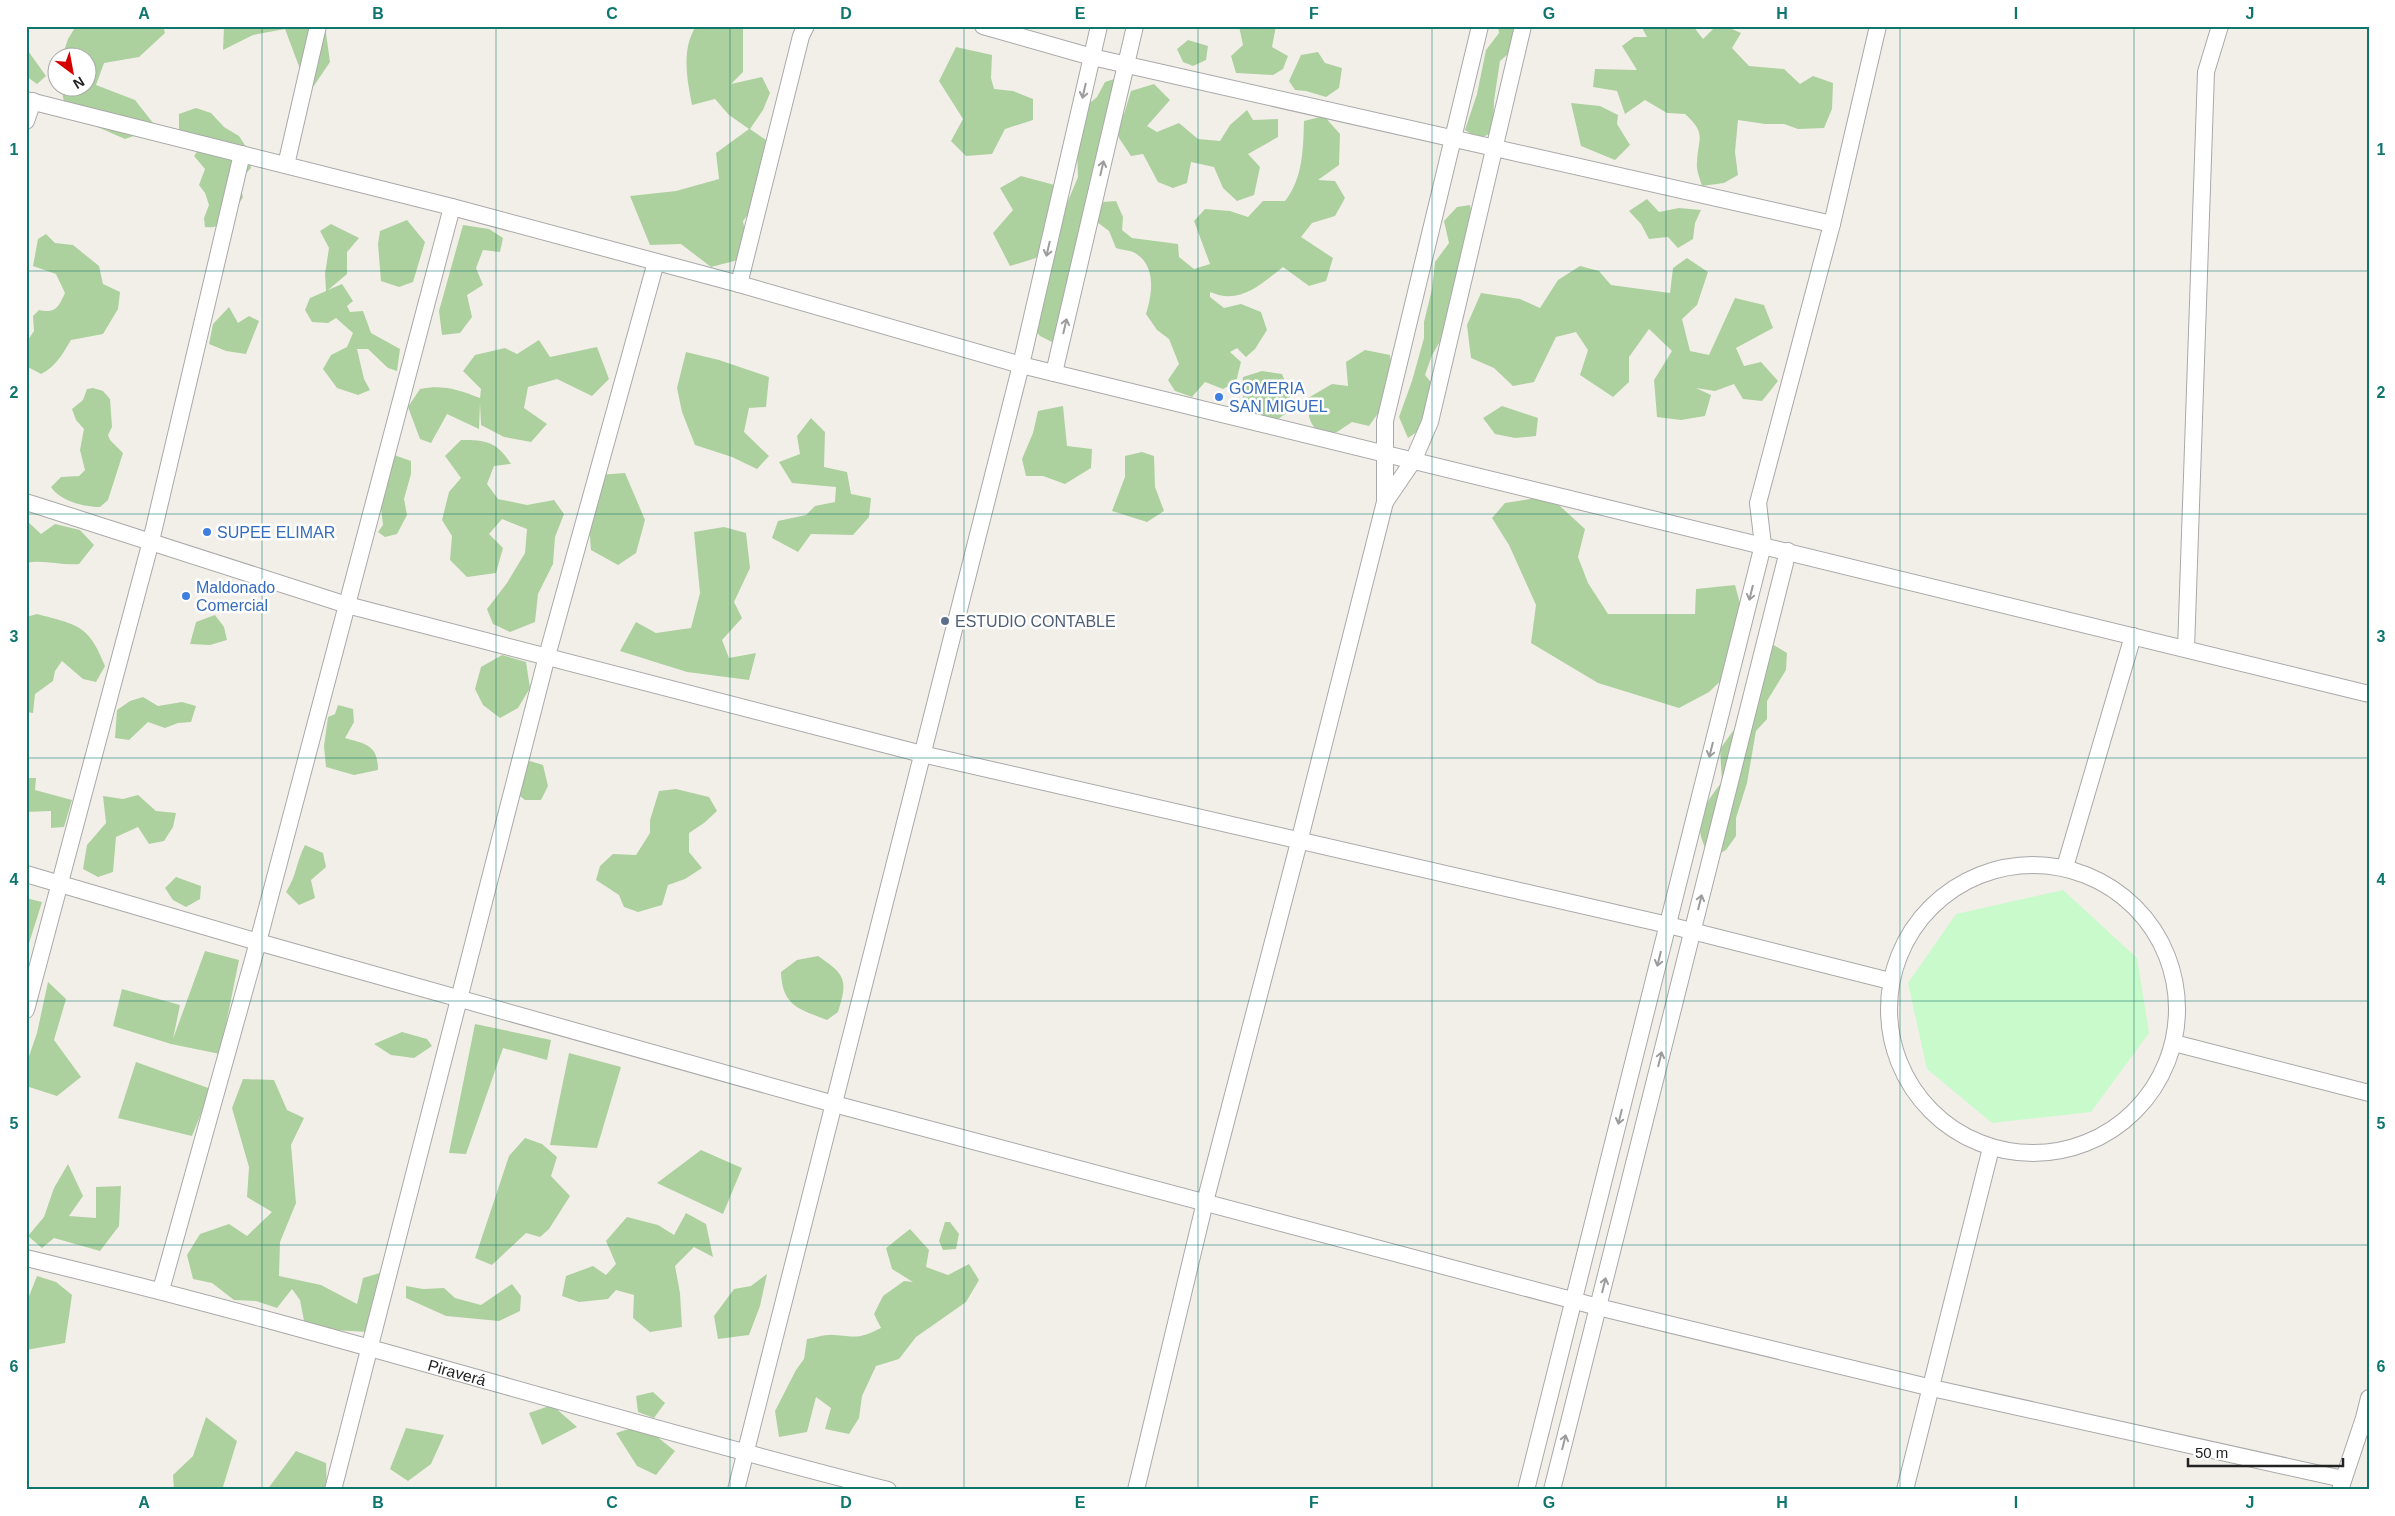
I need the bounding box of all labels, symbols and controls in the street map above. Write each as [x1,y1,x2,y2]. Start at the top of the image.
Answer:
text: A [138,5,150,22]
text: B [372,5,384,22]
text: C [606,5,618,22]
text: D [840,5,852,22]
text: E [1075,5,1086,22]
text: F [1309,5,1319,22]
text: G [1543,5,1555,22]
text: H [1776,5,1788,22]
text: I [2014,5,2018,22]
text: J [2246,5,2254,22]
north arrow [48,48,98,98]
text: N [70,74,87,92]
one-way arrow [1079,82,1088,98]
text: 1 [10,141,19,158]
text: 1 [2377,141,2386,158]
one-way arrow [1098,160,1107,176]
one-way arrow [1043,241,1052,257]
one-way arrow [1061,319,1070,335]
place label: GOMERIA SAN MIGUEL [1229,380,1328,415]
text: 2 [10,384,19,401]
text: 2 [2377,384,2386,401]
marker: GOMERIA SAN MIGUEL [1213,391,1225,403]
place label: SUPEE ELIMAR [217,524,335,541]
marker: SUPEE ELIMAR [201,526,213,538]
place label: Maldonado Comercial [196,579,275,614]
one-way arrow [1746,584,1755,600]
marker: Maldonado Comercial [180,590,192,602]
place label: ESTUDIO CONTABLE [955,613,1116,630]
marker: ESTUDIO CONTABLE [939,615,951,627]
text: 3 [10,628,19,645]
text: 3 [2377,628,2386,645]
one-way arrow [1706,742,1715,758]
text: 4 [10,871,19,888]
text: 4 [2377,871,2386,888]
one-way arrow [1696,894,1705,910]
one-way arrow [1654,950,1663,966]
one-way arrow [1656,1052,1665,1068]
one-way arrow [1615,1108,1624,1124]
text: 5 [10,1115,19,1132]
text: 5 [2377,1115,2386,1132]
one-way arrow [1600,1277,1609,1293]
street label: Piraverá [426,1356,488,1389]
text: 6 [10,1358,19,1375]
text: 6 [2377,1358,2386,1375]
one-way arrow [1560,1435,1569,1451]
scale bar [2188,1436,2342,1468]
text: 50 m [2195,1444,2228,1461]
text: A [138,1494,150,1511]
text: B [372,1494,384,1511]
text: C [606,1494,618,1511]
text: D [840,1494,852,1511]
text: E [1075,1494,1086,1511]
text: F [1309,1494,1319,1511]
text: G [1543,1494,1555,1511]
text: H [1776,1494,1788,1511]
text: I [2014,1494,2018,1511]
text: J [2246,1494,2254,1511]

